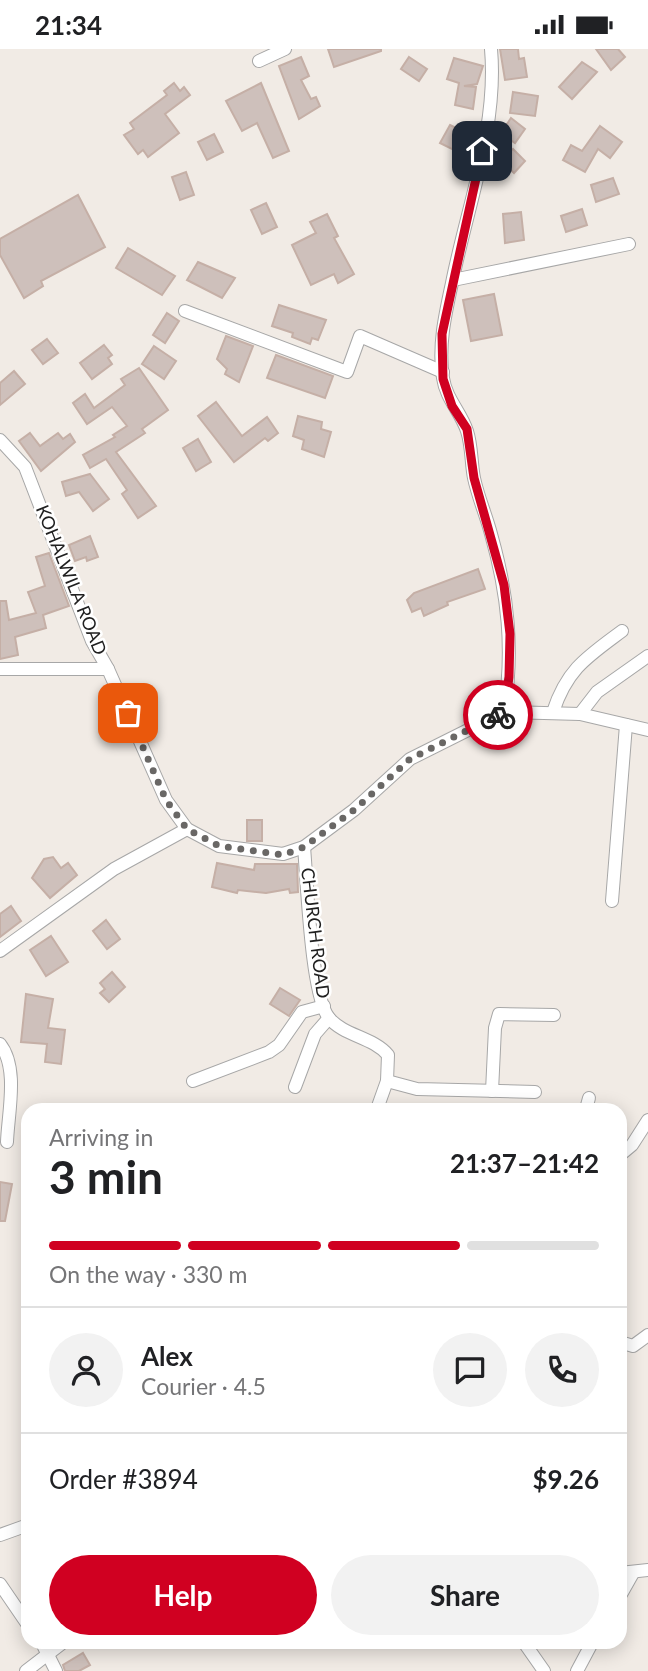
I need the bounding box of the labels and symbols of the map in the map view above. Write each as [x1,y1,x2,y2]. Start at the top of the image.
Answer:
pin [452,121,512,181]
street label: KOHALWILA ROAD [32,501,112,658]
courier [463,680,533,750]
pin [98,683,158,743]
street label: CHURCH ROAD [297,866,335,1000]

